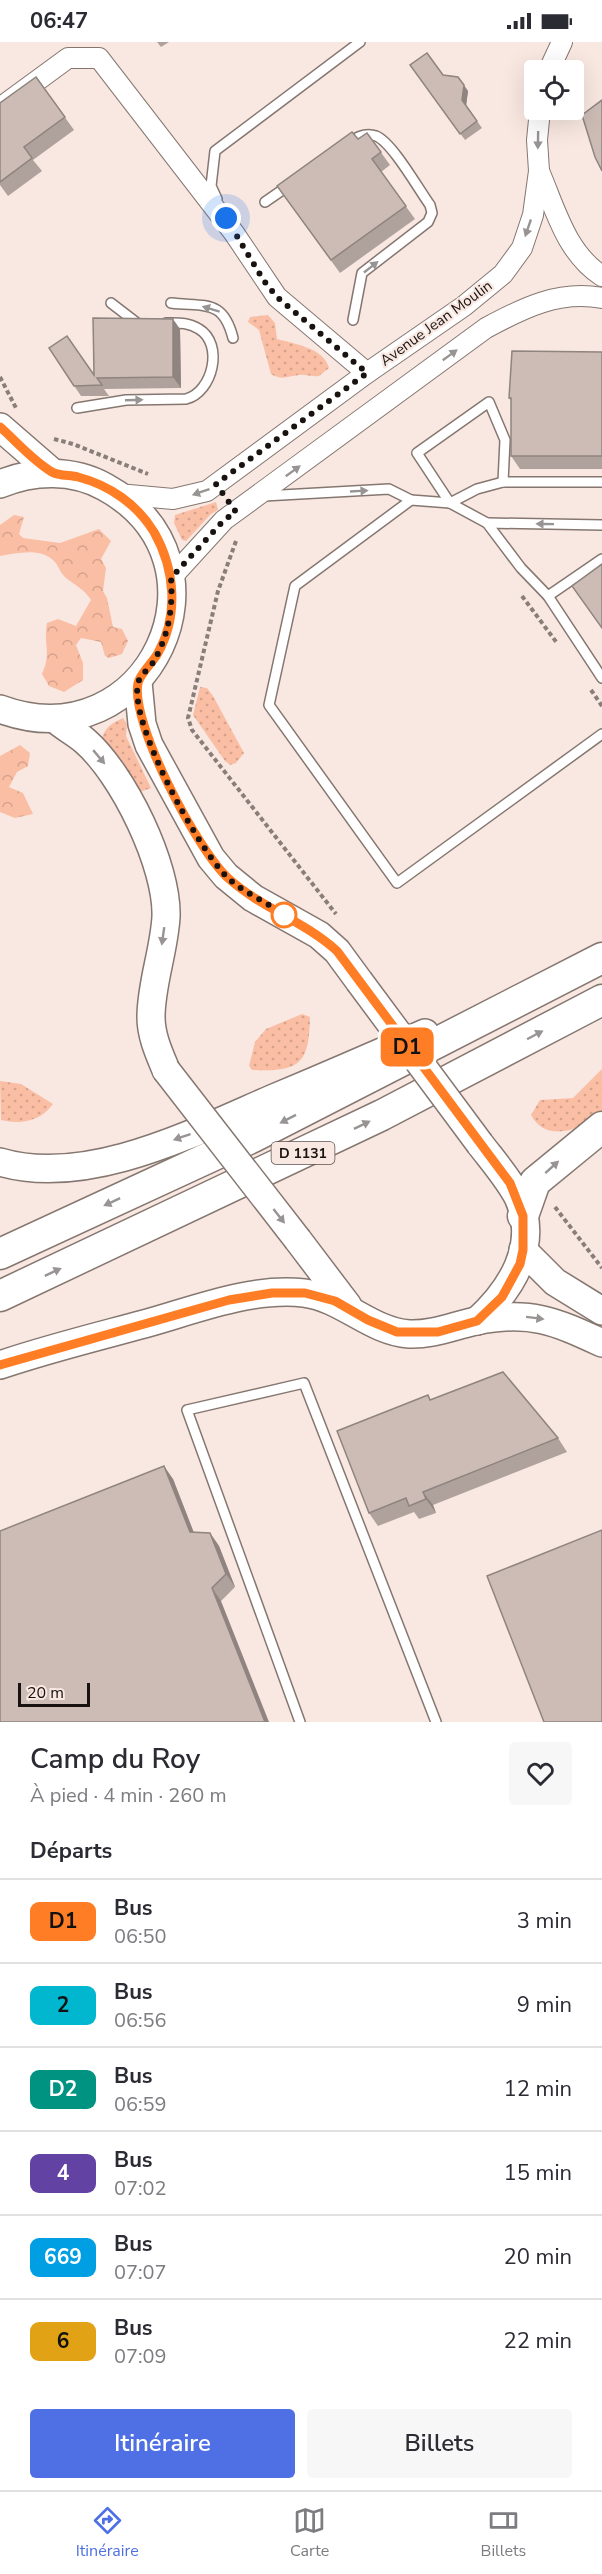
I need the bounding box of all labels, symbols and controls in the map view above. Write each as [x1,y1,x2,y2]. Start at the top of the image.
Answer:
text: 06:47 [30,6,88,36]
map controls [524,60,584,120]
button: locate [524,60,584,120]
one-way arrow [533,131,542,150]
your location [211,203,241,233]
one-way arrow [523,219,532,237]
one-way arrow [363,261,378,273]
street label: Avenue Jean Moulin [376,276,496,370]
one-way arrow [201,304,219,313]
one-way arrow [443,349,458,361]
one-way arrow [125,395,144,404]
one-way arrow [286,465,301,477]
one-way arrow [350,486,369,495]
one-way arrow [191,487,209,497]
one-way arrow [535,519,554,529]
one-way arrow [92,749,105,764]
unlabelled marker [271,902,297,928]
one-way arrow [159,926,168,945]
line badge: D1 [380,1028,434,1066]
one-way arrow [527,1030,544,1040]
text: D1 [393,1033,421,1061]
one-way arrow [280,1114,297,1124]
one-way arrow [353,1120,370,1129]
one-way arrow [173,1133,191,1143]
road number: D 1131 [272,1142,334,1164]
one-way arrow [544,1161,559,1174]
one-way arrow [104,1198,121,1207]
one-way arrow [273,1208,285,1224]
one-way arrow [45,1267,62,1276]
one-way arrow [526,1313,545,1323]
scale bar [18,1680,90,1708]
text: 20 m [27,1682,64,1704]
text: Camp du Roy [30,1740,200,1778]
button: heart [509,1742,572,1805]
text: À pied · 4 min · 260 m [30,1782,227,1809]
text: Départs [30,1836,112,1866]
text: Bus [114,1893,153,1923]
text: 3 min [517,1906,572,1936]
text: D1 [49,1907,77,1935]
text: 06:50 [114,1923,167,1950]
text: Bus [114,1977,153,2007]
text: 9 min [517,1990,572,2020]
text: 2 [57,1991,69,2019]
text: 06:56 [114,2007,167,2034]
text: Bus [114,2061,153,2091]
text: 12 min [504,2074,572,2104]
text: D2 [49,2075,77,2103]
text: 06:59 [114,2091,167,2118]
text: Bus [114,2145,153,2175]
text: 15 min [504,2158,572,2188]
text: 4 [57,2159,69,2187]
text: 07:02 [114,2175,167,2202]
text: Bus [114,2229,153,2259]
text: 20 min [504,2242,572,2272]
text: 669 [44,2243,82,2271]
text: 07:07 [114,2259,167,2286]
text: Bus [114,2313,153,2343]
text: 22 min [504,2326,572,2356]
text: 6 [57,2327,69,2355]
text: 07:09 [114,2343,167,2370]
button: Itinéraire [30,2409,295,2478]
button: Billets [307,2409,572,2478]
tab: Itinéraire [76,2504,139,2562]
tab: Carte [290,2504,329,2562]
tab: Billets [481,2504,526,2562]

